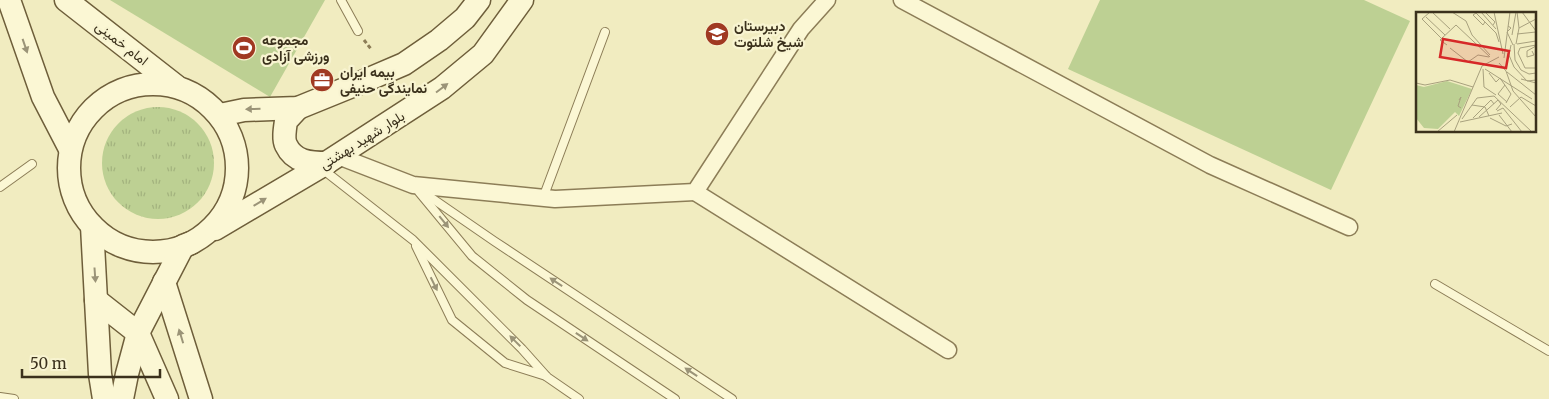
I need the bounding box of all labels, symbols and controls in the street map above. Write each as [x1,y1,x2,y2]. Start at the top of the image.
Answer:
inset map [1416,12,1536,132]
street label: امام خمینی [92,17,152,69]
place label: دبیرستان شیخ شلتوت [734,17,804,52]
school or university icon: دبیرستان شیخ شلتوت [704,21,730,47]
place label: مجموعه ورزشی آزادی [262,31,330,65]
sports icon: مجموعه ورزشی آزادی [231,35,257,61]
one-way arrow [21,39,29,54]
place label: بیمه ایران نمایندگی حنیفی [340,63,427,97]
office icon: بیمه ایران نمایندگی حنیفی [309,67,335,93]
one-way arrow [435,82,448,93]
one-way arrow [245,106,261,114]
street label: بلوار شهید بهشتی [316,107,408,173]
one-way arrow [254,198,267,207]
one-way arrow [438,216,449,228]
one-way arrow [92,267,100,283]
one-way arrow [430,277,438,291]
one-way arrow [549,277,563,287]
one-way arrow [176,328,184,343]
one-way arrow [575,332,588,341]
one-way arrow [509,335,521,347]
scale bar [22,346,160,378]
text: 50 m [30,354,67,373]
one-way arrow [685,367,698,377]

